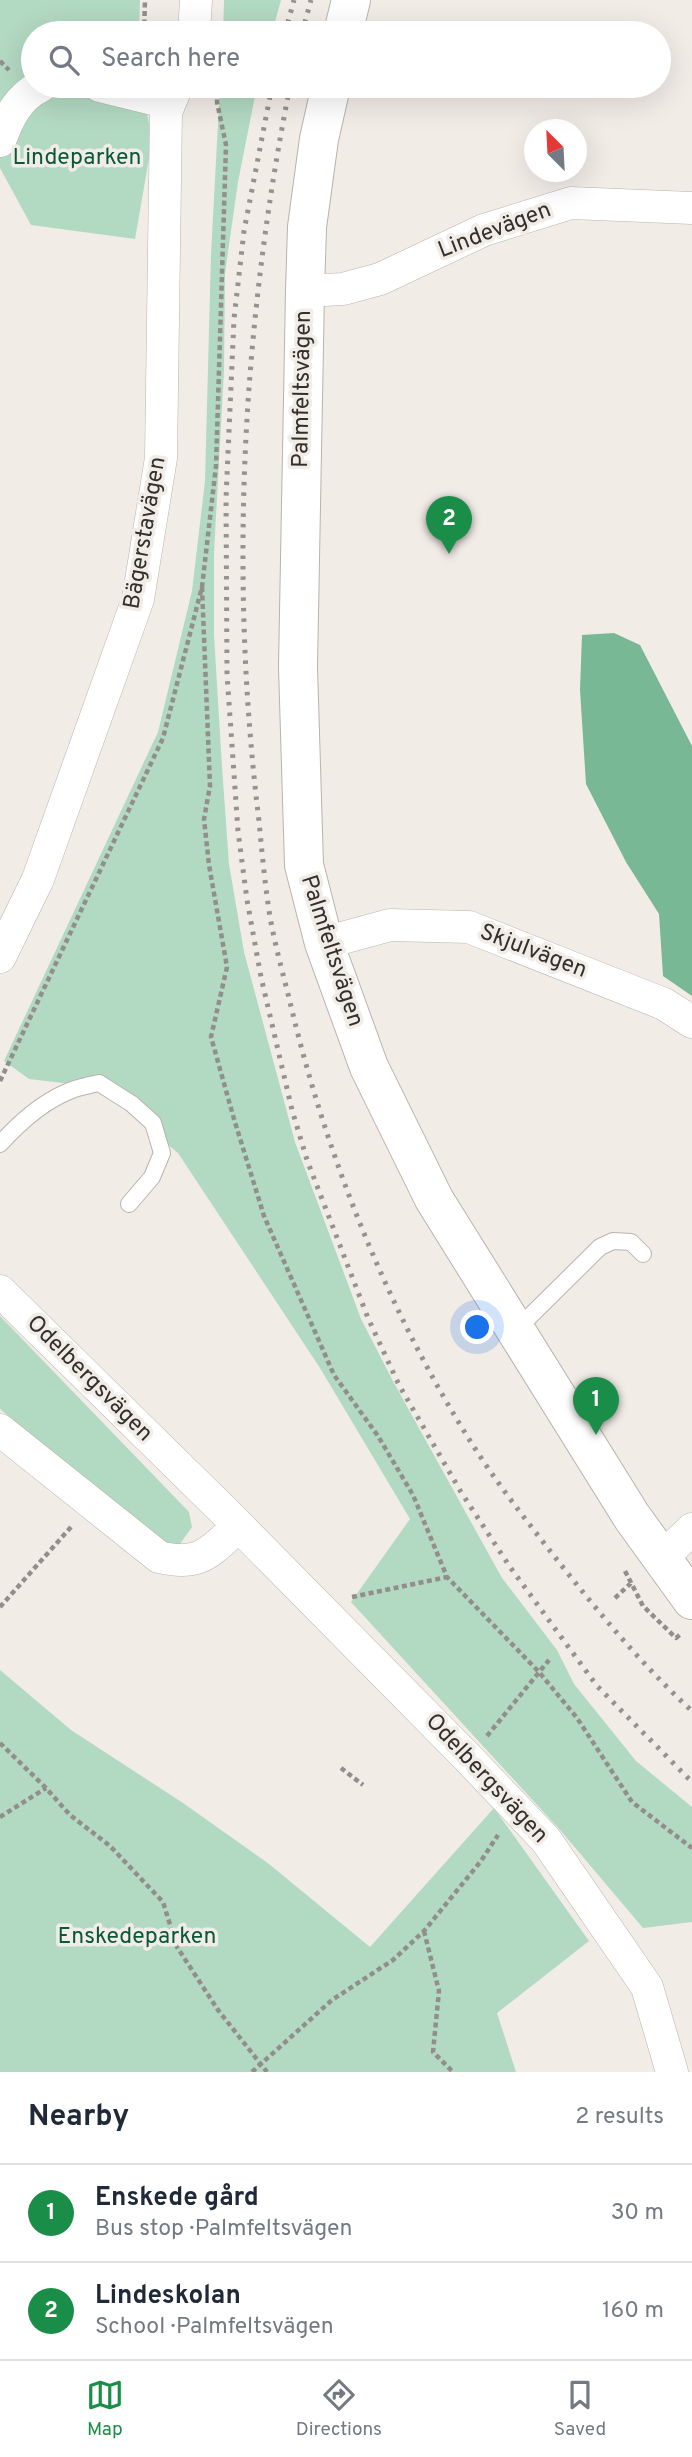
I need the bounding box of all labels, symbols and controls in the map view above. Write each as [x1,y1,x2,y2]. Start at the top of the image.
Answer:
search box [21,21,671,98]
icon: search [45,41,83,79]
text: Search here [101,43,240,76]
north arrow [524,119,587,182]
park label: Lindeparken [12,144,142,173]
street label: Lindevägen [434,196,556,266]
street label: Palmfeltsvägen [287,310,319,468]
street label: Bägerstavägen [118,455,174,611]
pin: 2 [426,496,472,554]
street label: Palmfeltsvägen [293,871,369,1031]
street label: Skjulvägen [475,918,591,986]
street label: Odelbergsvägen [20,1310,158,1448]
your location [460,1310,494,1344]
pin: 1 [573,1377,619,1435]
street label: Odelbergsvägen [418,1708,554,1850]
park label: Enskedeparken [58,1923,216,1952]
text: Nearby [28,2099,129,2136]
text: 2 results [575,2103,664,2132]
text: Enskede gård [95,2182,259,2215]
text: 1 [46,2199,56,2228]
text: 30 m [611,2199,664,2228]
text: Bus stop · Palmfeltsvägen [95,2215,353,2244]
text: Lindeskolan [95,2280,241,2313]
text: 2 [44,2297,58,2326]
text: 160 m [602,2297,664,2326]
text: School · Palmfeltsvägen [95,2313,334,2342]
tab: Map [86,2376,124,2442]
tab: Directions [296,2376,382,2442]
tab: Saved [554,2376,606,2442]

